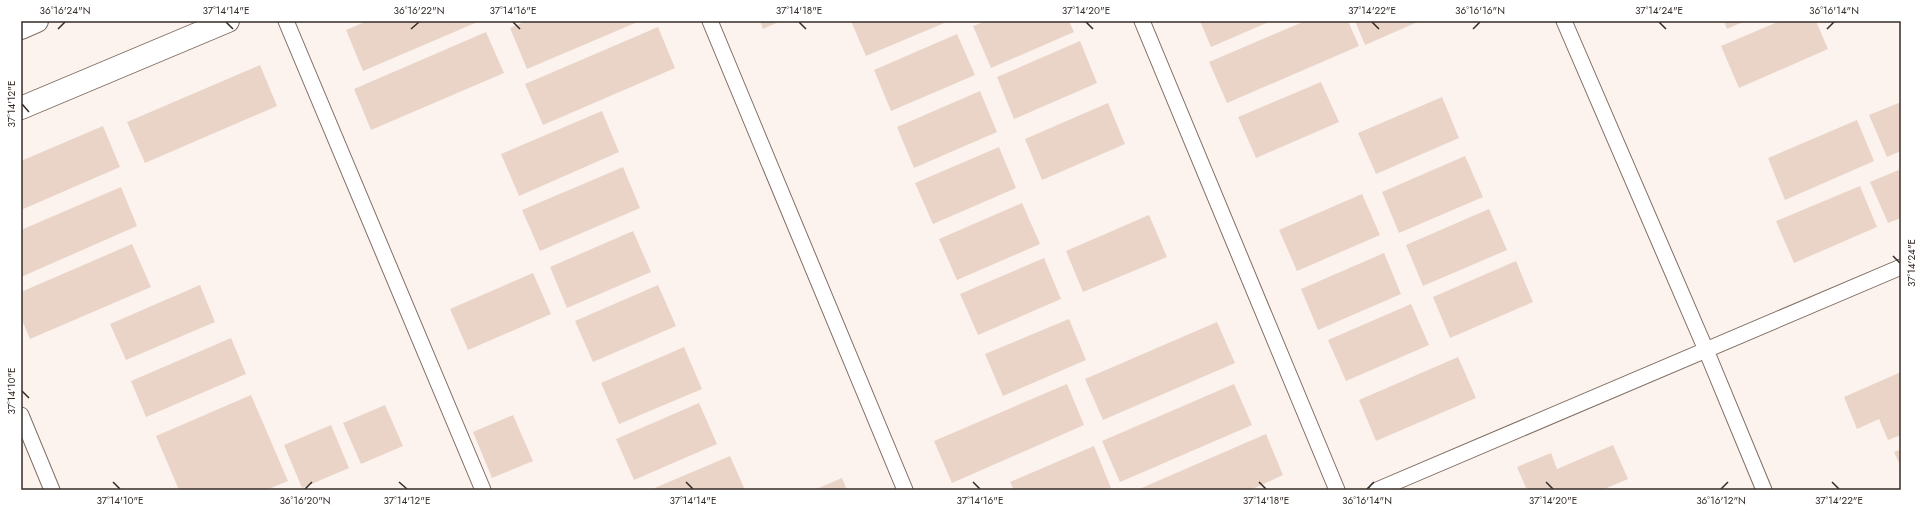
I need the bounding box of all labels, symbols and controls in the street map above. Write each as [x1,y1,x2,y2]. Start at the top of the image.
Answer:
text: 36°16'24"N [39,3,91,18]
text: 37°14'14"E [203,3,250,18]
text: 36°16'22"N [394,3,444,18]
text: 37°14'16"E [490,3,536,18]
text: 37°14'18"E [776,3,822,18]
text: 37°14'20"E [1062,3,1110,18]
text: 37°14'22"E [1348,3,1396,18]
text: 36°16'16"N [1455,3,1505,18]
text: 37°14'24"E [1635,3,1683,18]
text: 36°16'14"N [1809,3,1859,18]
text: 37°14'12"E [4,81,19,127]
text: 37°14'24"E [1904,239,1919,287]
text: 37°14'10"E [4,367,19,415]
text: 37°14'10"E [96,493,144,508]
text: 36°16'20"N [279,493,331,508]
text: 37°14'12"E [384,493,430,508]
text: 37°14'14"E [670,493,717,508]
text: 37°14'16"E [957,493,1003,508]
text: 37°14'18"E [1243,493,1289,508]
text: 36°16'14"N [1342,493,1392,508]
text: 37°14'20"E [1529,493,1577,508]
text: 36°16'12"N [1696,493,1746,508]
text: 37°14'22"E [1815,493,1863,508]

